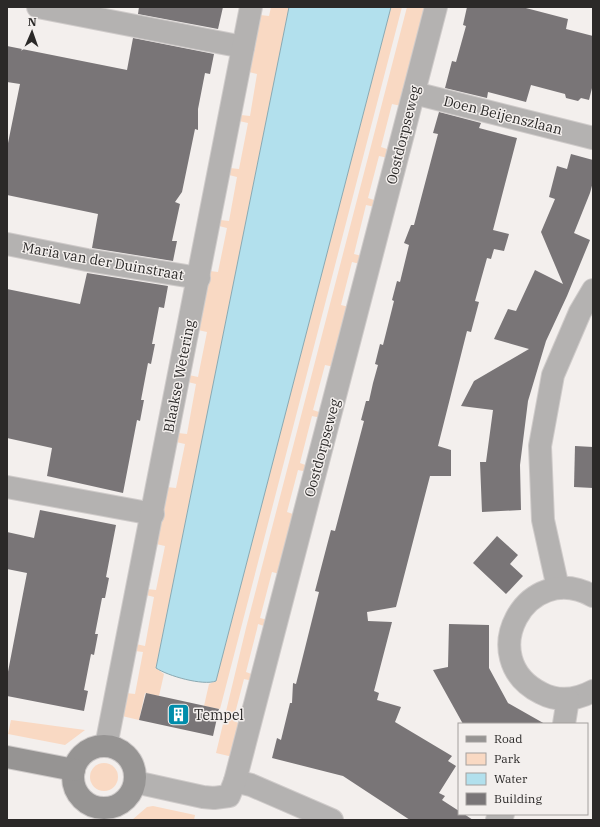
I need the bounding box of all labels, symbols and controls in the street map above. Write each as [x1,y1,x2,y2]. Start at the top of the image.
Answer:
north arrow [12,12,52,52]
text: N [28,15,37,29]
street label: Oostdorpseweg [382,83,424,186]
street label: Doen Beijenszlaan [442,92,564,138]
street label: Maria van der Duinstraat [21,238,185,284]
street label: Blaakse Wetering [159,318,199,434]
street label: Oostdorpseweg [300,397,344,499]
building icon: Tempel [166,702,192,728]
place label: Tempel [194,706,244,724]
legend [458,723,588,815]
text: Road [494,731,523,746]
text: Park [494,751,520,766]
text: Water [494,771,528,786]
text: Building [494,791,542,806]

